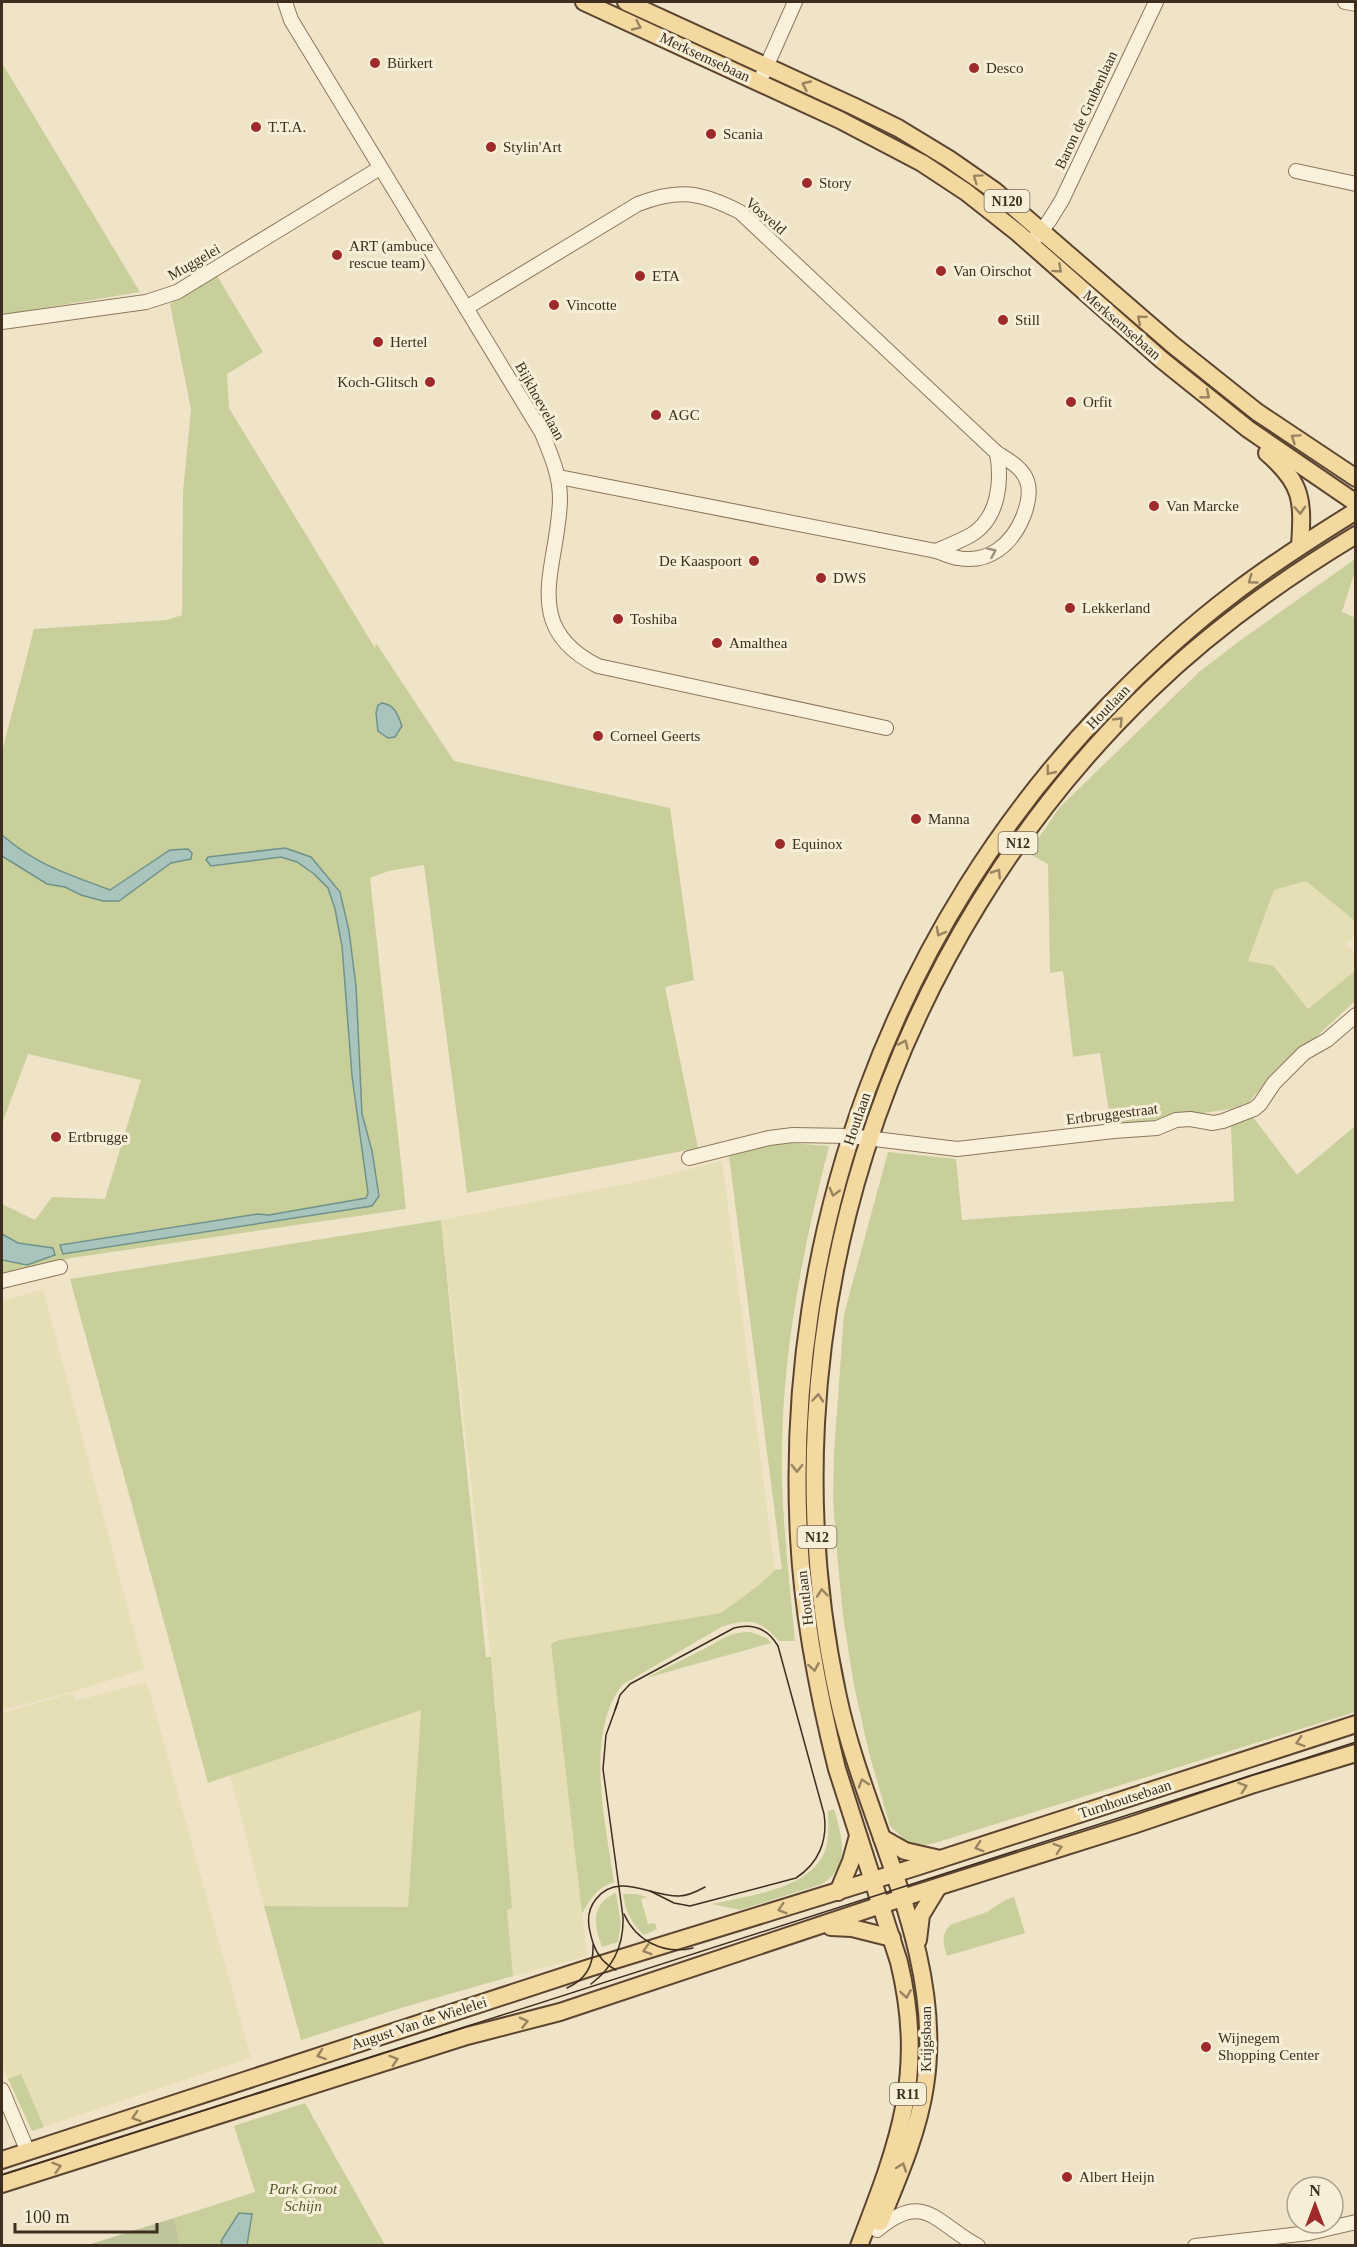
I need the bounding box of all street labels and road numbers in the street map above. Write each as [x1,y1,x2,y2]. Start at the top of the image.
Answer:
street label: Merksemsebaan [657,29,753,85]
street label: Baron de Grubenlaan [1052,48,1121,172]
road number: N120 [984,190,1030,212]
street label: Vosveld [743,194,790,238]
street label: Muggelei [165,241,223,283]
street label: Merksemsebaan [1080,287,1164,363]
street label: Bijkhoevelaan [512,359,568,443]
street label: Houtlaan [1083,681,1133,732]
road number: N12 [998,832,1038,854]
street label: Houtlaan [840,1090,874,1148]
street label: Ertbruggestraat [1065,1100,1160,1128]
road number: N12 [798,1526,836,1548]
street label: Houtlaan [794,1569,816,1626]
street label: Turnhoutsebaan [1077,1776,1174,1821]
street label: August Van de Wielelei [349,1993,489,2053]
street label: Krijgsbaan [918,2006,934,2072]
road number: R11 [890,2083,926,2105]

